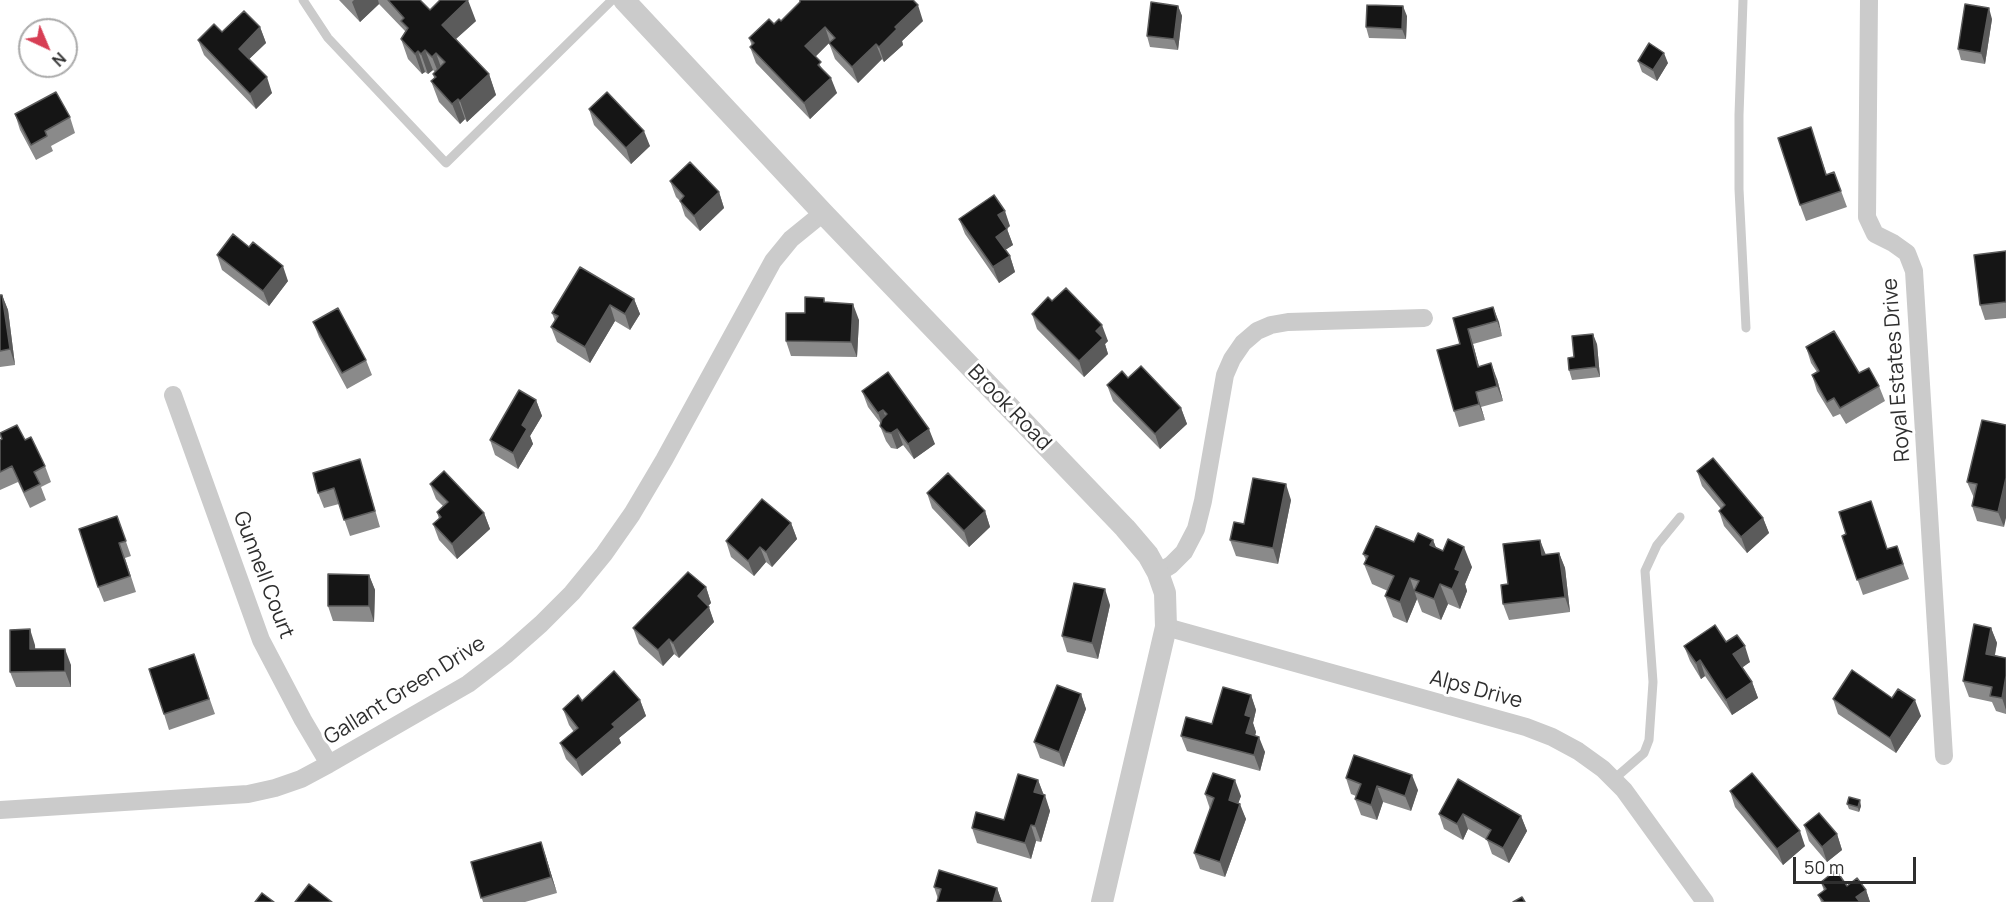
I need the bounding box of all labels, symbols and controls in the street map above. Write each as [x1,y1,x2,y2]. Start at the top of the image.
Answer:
north arrow [18,18,78,78]
text: N [47,48,71,71]
street label: Royal Estates Drive [1878,277,1916,463]
street label: Brook Road [962,360,1056,456]
street label: Gunnell Court [227,508,299,642]
street label: Gallant Green Drive [320,631,490,751]
street label: Alps Drive [1427,666,1525,714]
scale bar [1796,845,1919,883]
text: 50 m [1804,855,1844,879]

